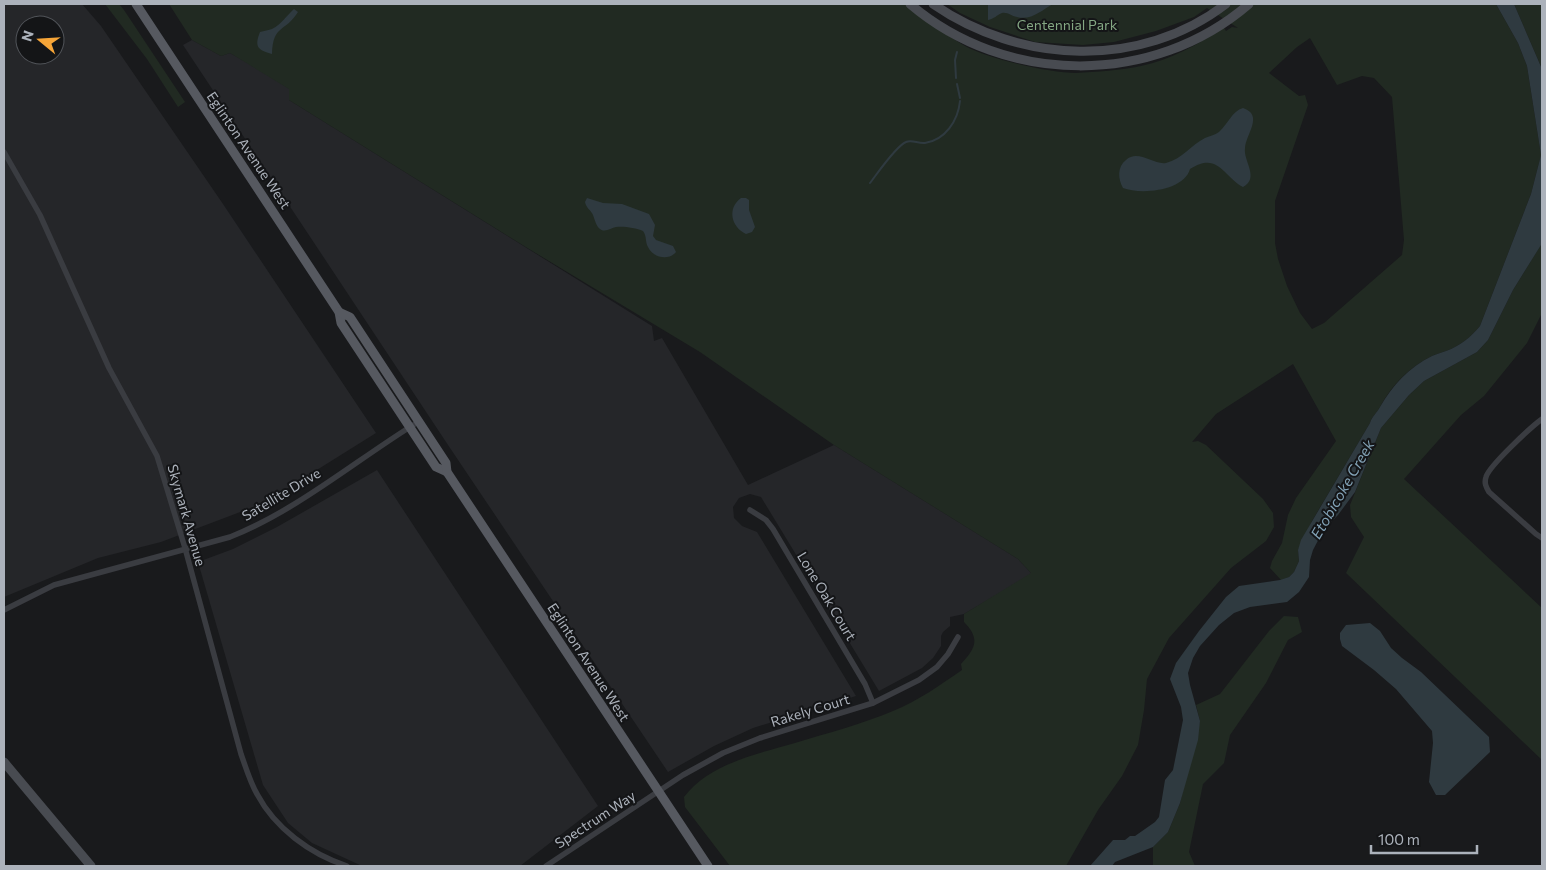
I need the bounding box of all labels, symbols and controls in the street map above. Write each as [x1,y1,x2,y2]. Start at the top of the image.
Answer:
north arrow [15,15,65,65]
park label: Centennial Park [1017,16,1118,33]
text: N [17,28,37,43]
street label: Eglinton Avenue West [203,88,295,212]
water label: Etobicoke Creek [1306,436,1378,542]
street label: Skymark Avenue [164,462,210,568]
street label: Satellite Drive [239,464,323,524]
street label: Lone Oak Court [794,549,860,644]
street label: Eglinton Avenue West [544,600,634,725]
street label: Rakely Court [768,690,852,730]
street label: Spectrum Way [551,787,639,851]
scale bar [1371,822,1477,854]
text: 100 m [1378,830,1420,848]

